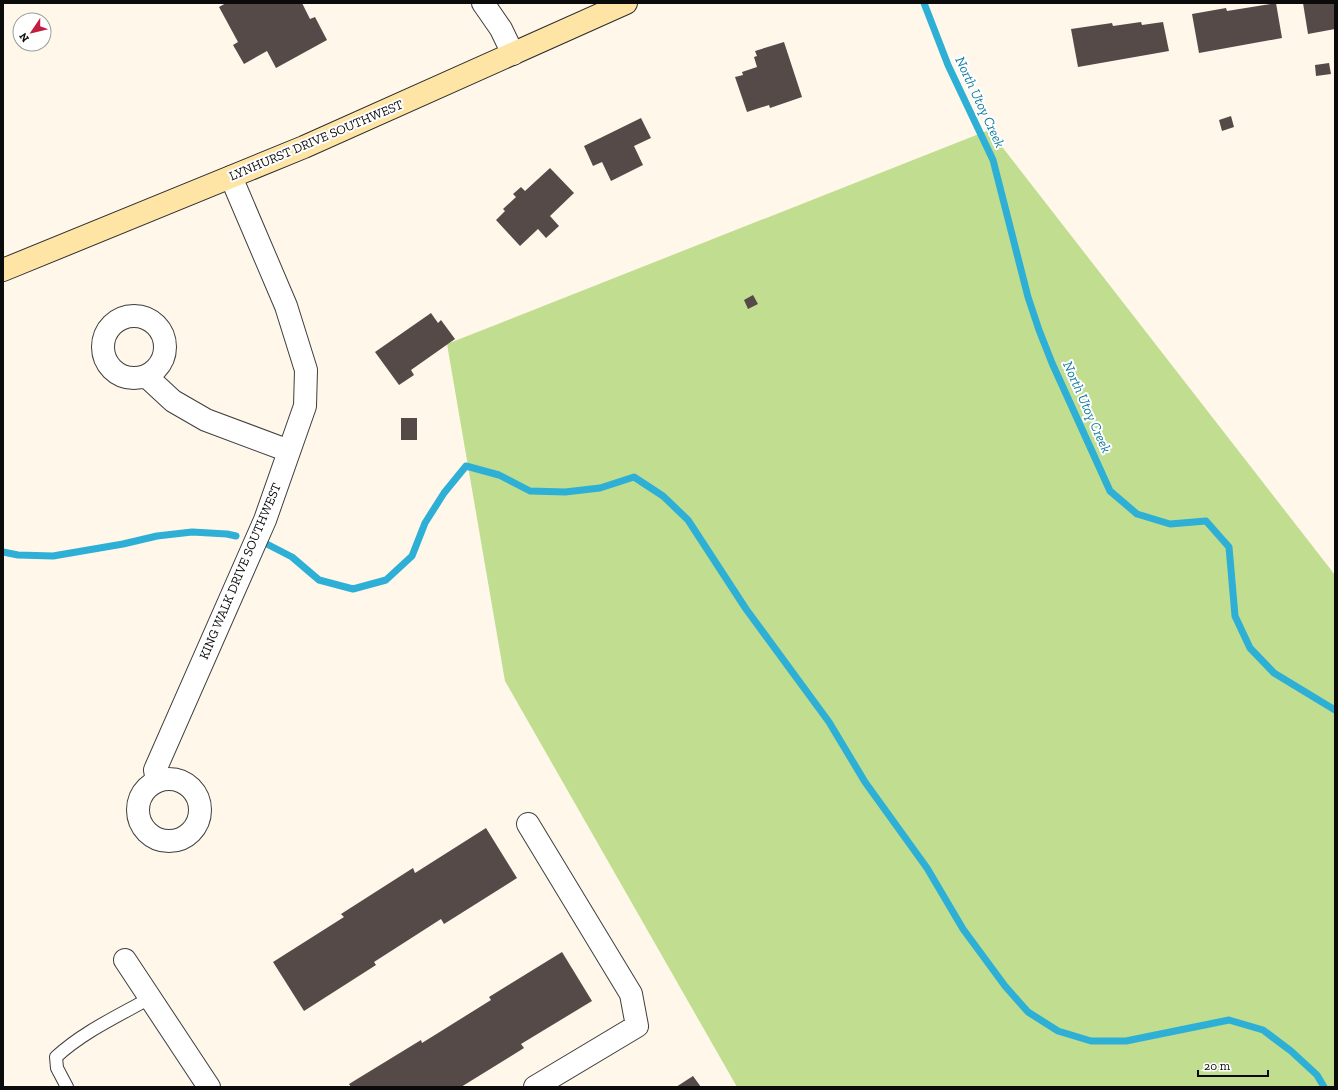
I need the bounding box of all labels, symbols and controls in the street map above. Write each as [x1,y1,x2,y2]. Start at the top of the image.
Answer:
north arrow [12,12,52,52]
text: N [16,30,32,45]
water label: North Utoy Creek [951,54,1009,150]
street label: LYNHURST DRIVE SOUTHWEST [227,96,405,184]
water label: North Utoy Creek [1059,358,1115,456]
street label: KING WALK DRIVE SOUTHWEST [196,481,284,661]
scale bar [1198,1052,1268,1078]
text: 20 m [1204,1059,1231,1073]

